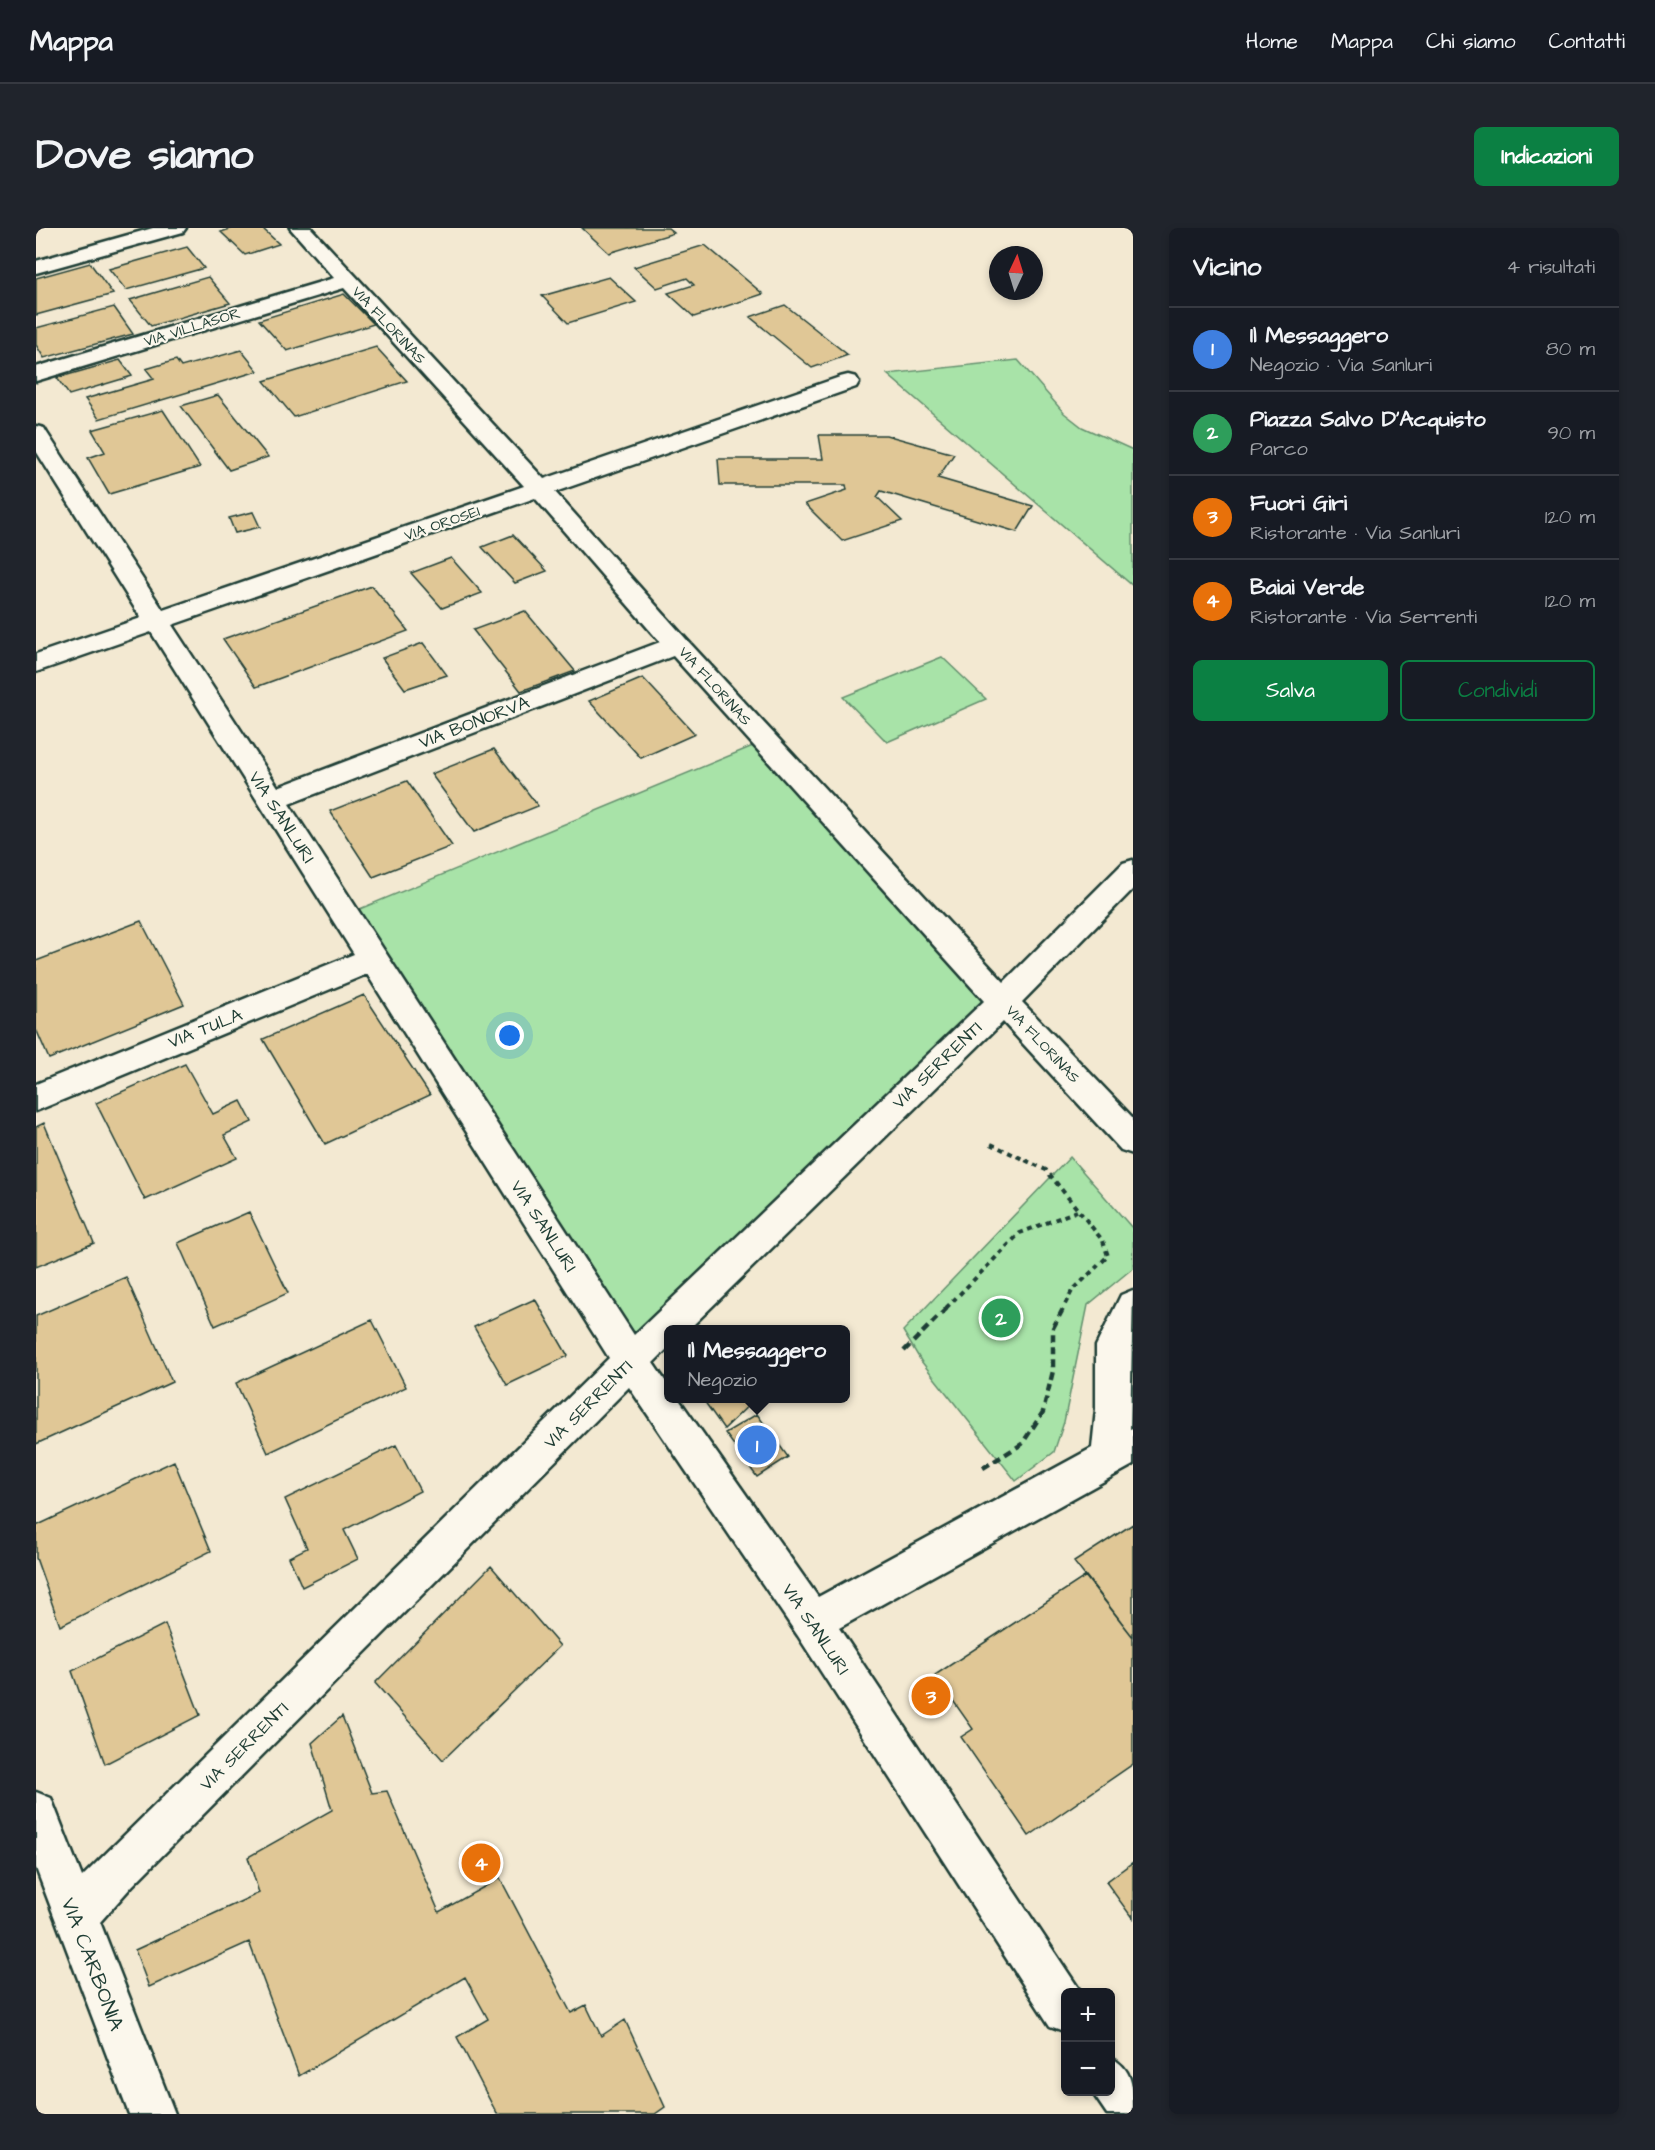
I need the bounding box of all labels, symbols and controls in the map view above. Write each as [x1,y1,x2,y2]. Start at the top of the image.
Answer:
text: Mappa [30,22,113,61]
text: Home [1246,27,1298,56]
text: Mappa [1331,27,1393,56]
text: Chi siamo [1426,27,1515,56]
text: Contatti [1548,27,1625,56]
text: Dove siamo [36,127,253,185]
button: Indicazioni [1474,127,1619,186]
north arrow [989,246,1043,300]
text: Vicino [1193,249,1261,285]
text: 4 risultati [1507,253,1595,281]
street label: VIA FLORINAS [347,282,431,369]
street label: VIA VILLASOR [141,303,243,352]
text: Il Messaggero [1250,320,1388,351]
text: 1 [1211,335,1214,363]
text: 80 m [1546,335,1595,363]
text: Negozio · Via Sanluri [1250,351,1432,379]
text: Piazza Salvo D'Acquisto [1250,404,1486,435]
text: 2 [1207,419,1218,447]
text: 90 m [1547,419,1595,447]
text: Parco [1250,435,1308,463]
text: Fuori Giri [1250,488,1347,519]
street label: VIA OROSEI [401,501,483,546]
text: 3 [1207,503,1218,531]
text: 120 m [1545,503,1595,531]
text: Ristorante · Via Sanluri [1250,519,1460,547]
text: Baiai Verde [1250,572,1365,603]
text: 4 [1206,587,1219,615]
text: 120 m [1545,587,1595,615]
text: Ristorante · Via Serrenti [1250,603,1477,631]
street label: VIA FLORINAS [673,642,756,731]
button: Salva [1193,660,1388,721]
button: Condividi [1400,660,1595,721]
street label: VIA BONORVA [415,690,534,755]
street label: VIA SANLURI [242,766,321,868]
street label: VIA FLORINAS [1001,1001,1085,1088]
street label: VIA TULA [164,1002,246,1055]
street label: VIA SERRENTI [887,1016,988,1115]
your location [495,1021,524,1050]
street label: VIA SANLURI [504,1175,583,1277]
pin: 2 [982,1296,1020,1340]
popup [664,1325,850,1403]
text: Il Messaggero [688,1335,826,1366]
street label: VIA SERRENTI [538,1354,638,1454]
text: Negozio [688,1366,757,1394]
pin: 1 [738,1422,776,1468]
street label: VIA SANLURI [776,1579,855,1680]
pin: 3 [912,1674,950,1718]
street label: VIA SERRENTI [194,1696,294,1796]
pin: 4 [462,1840,500,1886]
street label: VIA CARBONIA [54,1893,131,2035]
map controls [1061,1988,1115,2096]
button: + [1061,1988,1115,2042]
button: − [1061,2042,1115,2096]

